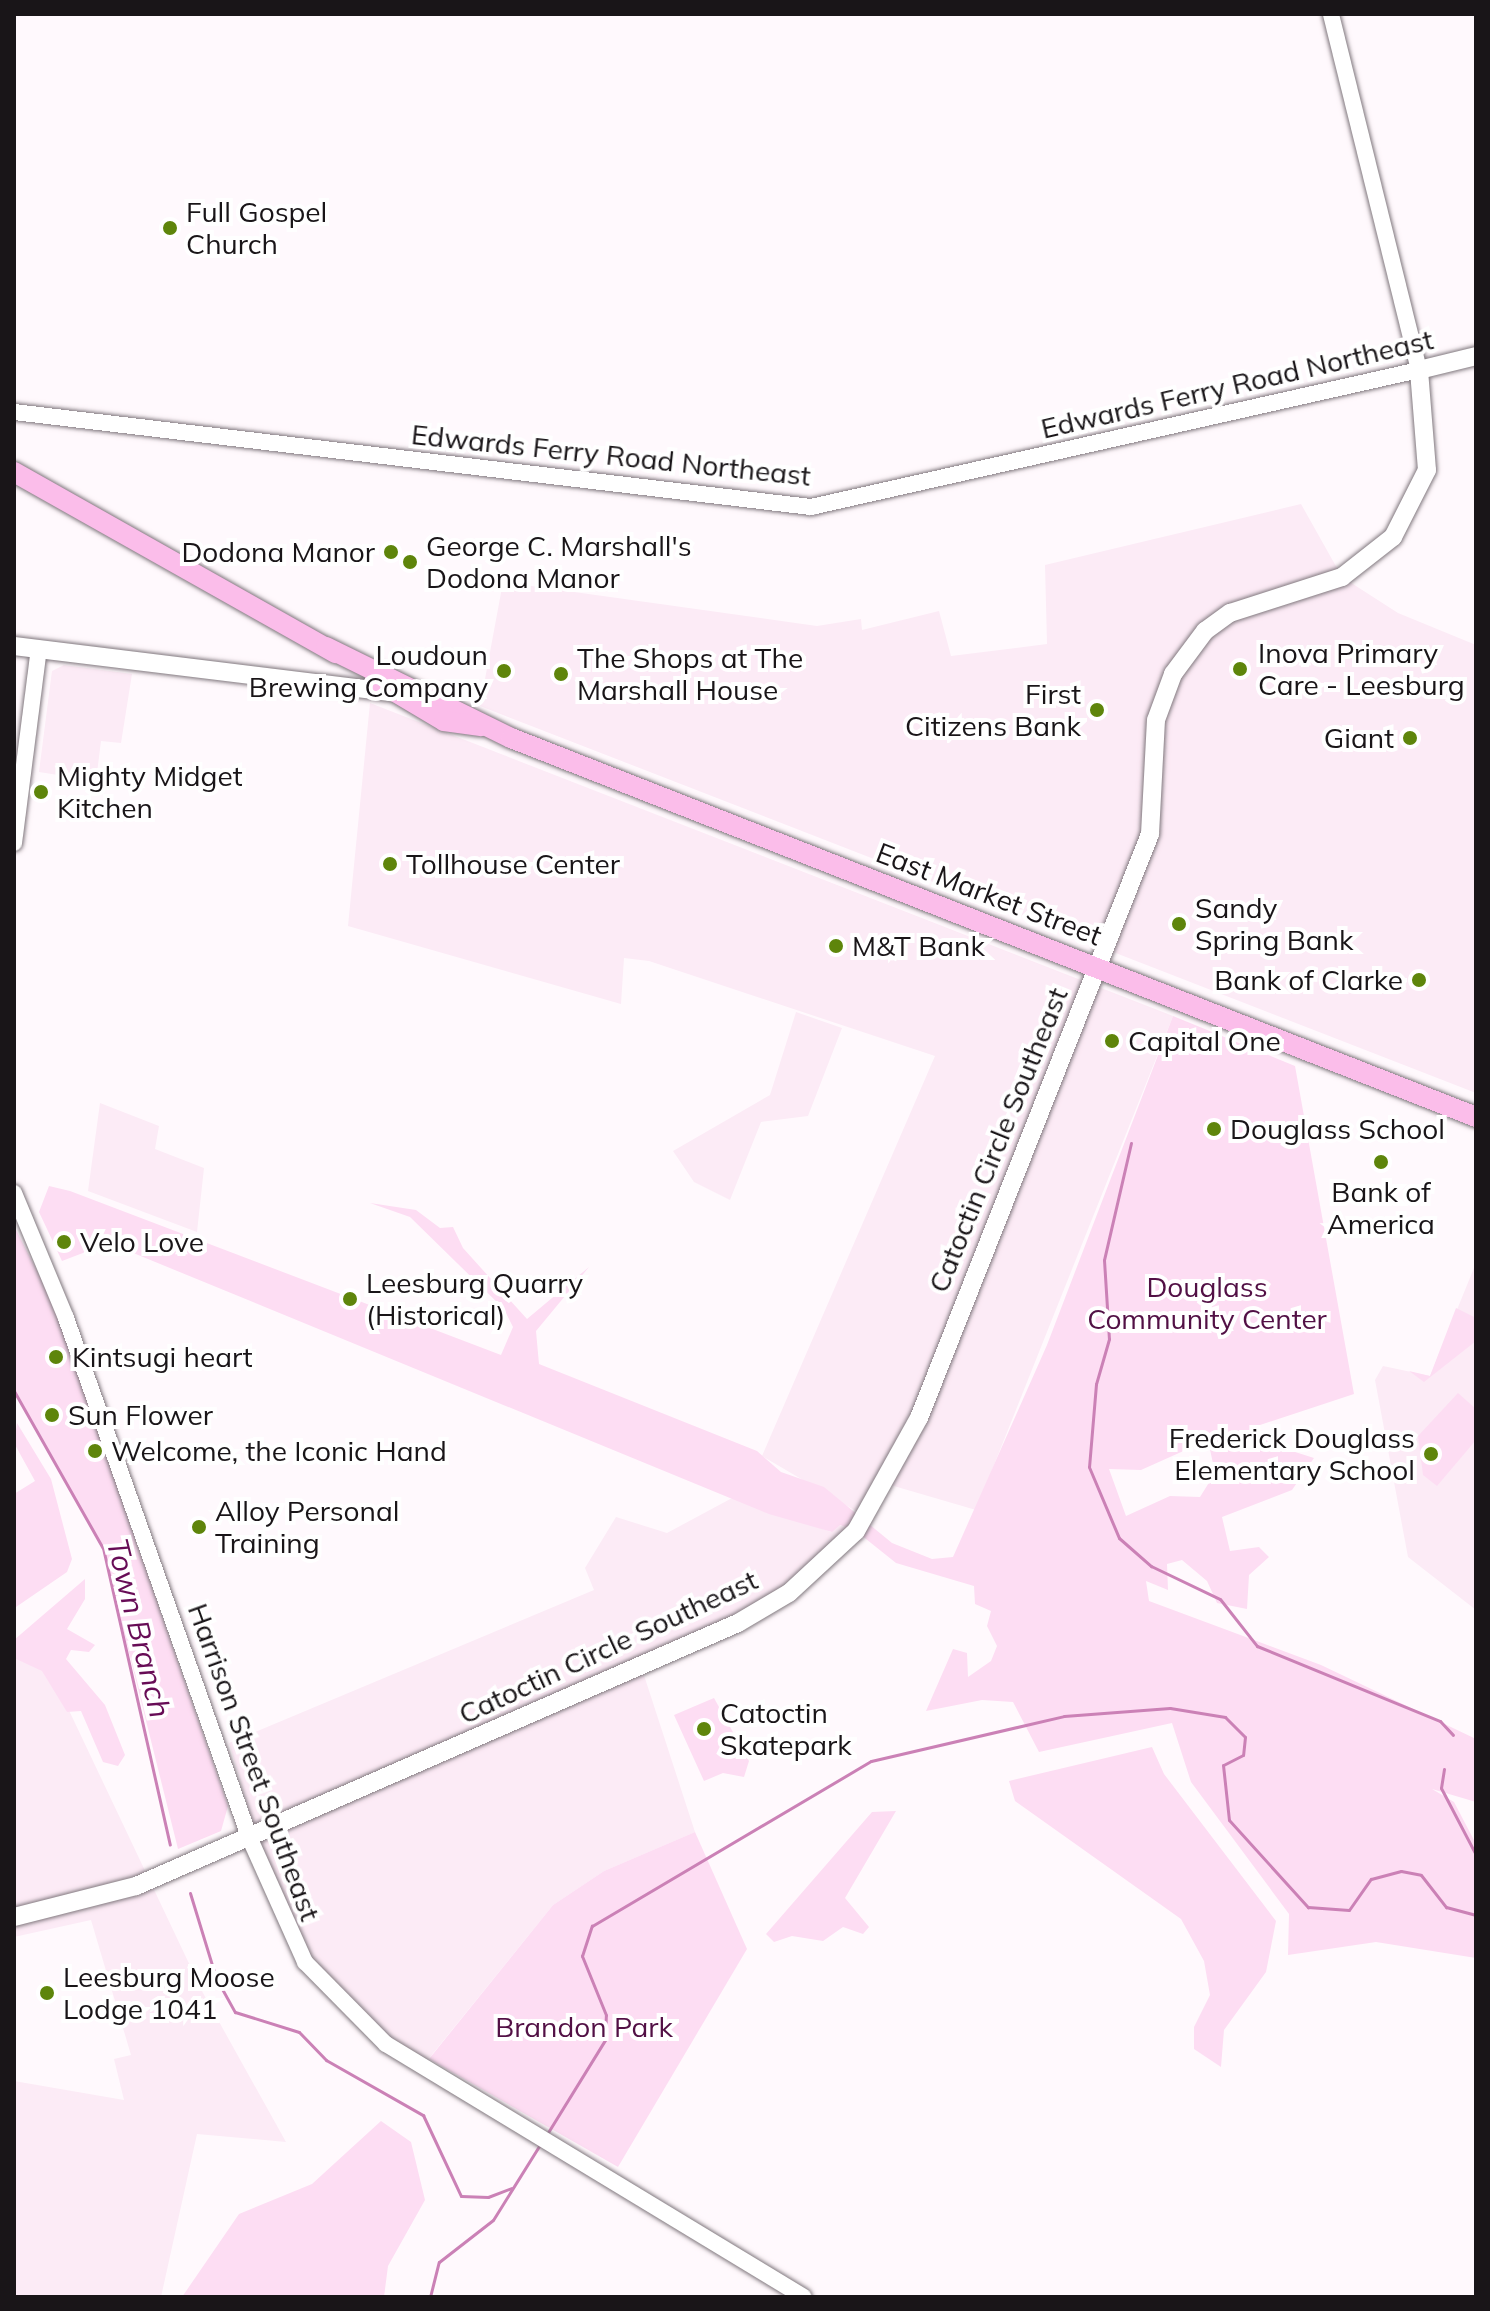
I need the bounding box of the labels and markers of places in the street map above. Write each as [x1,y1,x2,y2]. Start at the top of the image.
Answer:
place label: Full Gospel Church [186,195,327,261]
marker: Full Gospel Church [161,219,179,237]
place label: George C. Marshall's Dodona Manor [426,529,692,595]
place label: Dodona Manor [181,535,375,569]
marker: Dodona Manor [382,543,400,561]
marker: George C. Marshall's Dodona Manor [401,553,419,571]
place label: Inova Primary Care - Leesburg [1258,636,1465,702]
place label: Loudoun Brewing Company [249,638,488,704]
place label: The Shops at The Marshall House [577,641,803,707]
marker: Inova Primary Care - Leesburg [1229,658,1251,680]
marker: Loudoun Brewing Company [495,662,513,680]
marker: The Shops at The Marshall House [552,665,570,683]
place label: First Citizens Bank [905,677,1081,743]
marker: First Citizens Bank [1088,701,1106,719]
place label: Giant [1324,721,1394,755]
marker: Giant [1401,729,1419,747]
place label: Mighty Midget Kitchen [57,759,243,825]
marker: Mighty Midget Kitchen [32,783,50,801]
place label: Tollhouse Center [406,847,620,881]
marker: Tollhouse Center [381,855,399,873]
place label: Sandy Spring Bank [1195,891,1353,957]
marker: Sandy Spring Bank [1170,915,1188,933]
place label: M&T Bank [852,929,985,963]
marker: M&T Bank [827,937,845,955]
place label: Bank of Clarke [1214,963,1403,997]
marker: Bank of Clarke [1410,971,1428,989]
place label: Capital One [1128,1024,1281,1058]
marker: Capital One [1103,1032,1121,1050]
place label: Douglass School [1230,1112,1445,1146]
marker: Douglass School [1205,1120,1223,1138]
marker: Bank of America [1372,1153,1390,1171]
place label: Bank of America [1327,1175,1435,1241]
place label: Velo Love [80,1225,204,1259]
marker: Velo Love [55,1233,73,1251]
place label: Leesburg Quarry (Historical) [366,1266,583,1332]
marker: Leesburg Quarry (Historical) [341,1290,359,1308]
place label: Kintsugi heart [72,1340,253,1374]
marker: Kintsugi heart [47,1348,65,1366]
place label: Sun Flower [68,1398,213,1432]
marker: Sun Flower [43,1406,61,1424]
place label: Frederick Douglass Elementary School [1169,1421,1415,1487]
place label: Welcome, the Iconic Hand [111,1434,447,1468]
marker: Welcome, the Iconic Hand [86,1442,104,1460]
marker: Frederick Douglass Elementary School [1422,1445,1440,1463]
place label: Alloy Personal Training [215,1494,399,1560]
marker: Alloy Personal Training [190,1518,208,1536]
place label: Catoctin Skatepark [720,1696,852,1762]
marker: Catoctin Skatepark [695,1720,713,1738]
place label: Leesburg Moose Lodge 1041 [63,1960,275,2026]
marker: Leesburg Moose Lodge 1041 [38,1984,56,2002]

